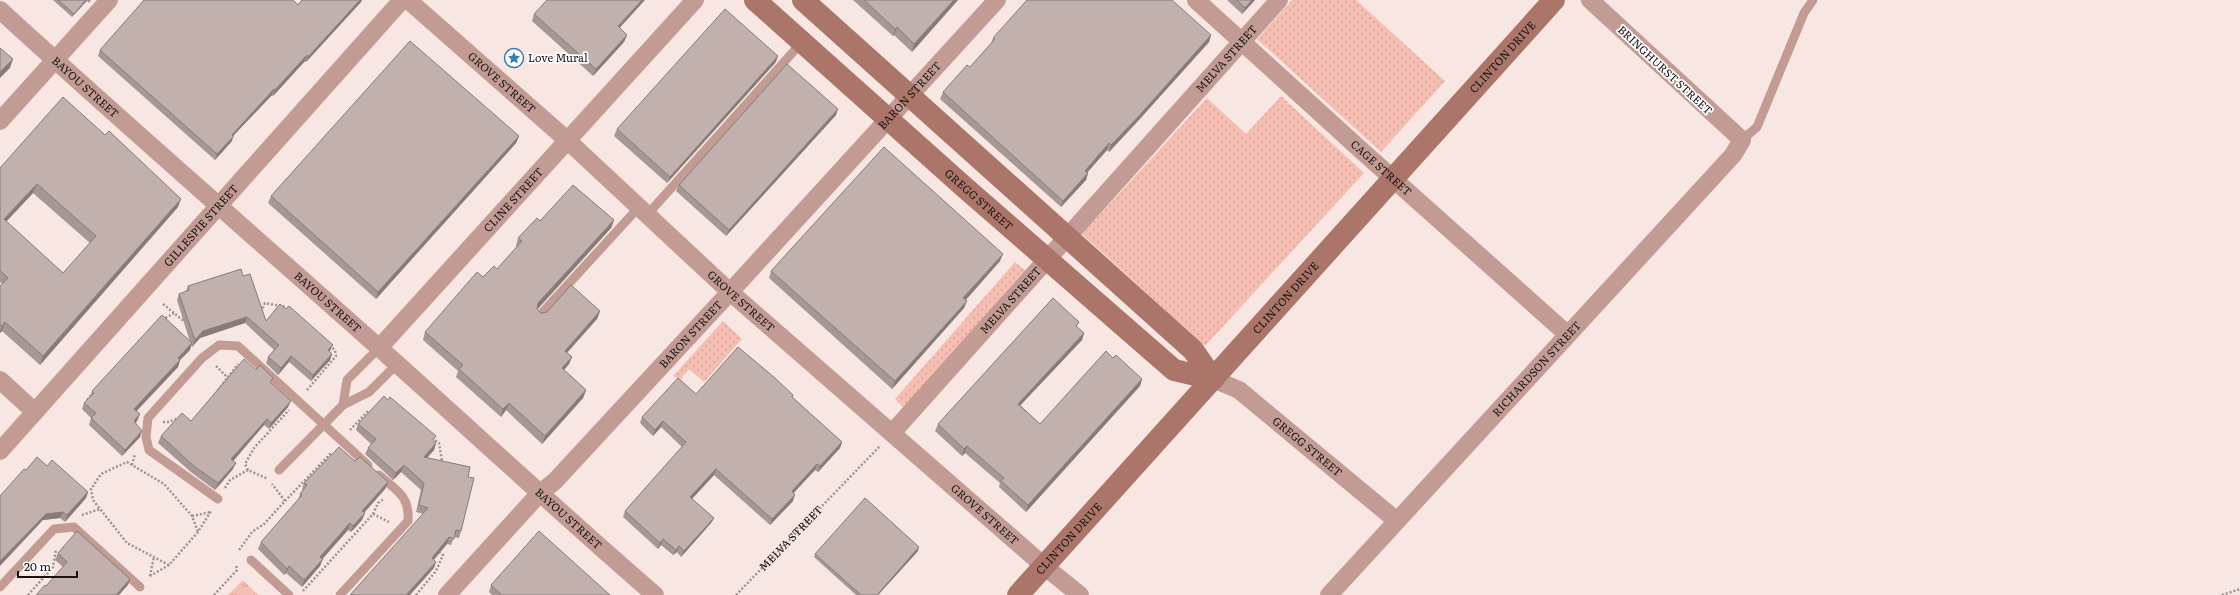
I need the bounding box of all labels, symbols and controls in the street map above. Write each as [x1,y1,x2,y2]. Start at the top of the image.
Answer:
street label: CLINTON DRIVE [1465,17,1539,96]
street label: MELVA STREET [1191,21,1260,95]
street label: BRINGHURST STREET [1615,21,1716,117]
place icon: Love Mural [503,47,525,69]
street label: GROVE STREET [465,48,540,116]
place label: Love Mural [528,49,588,65]
street label: BAYOU STREET [49,52,123,121]
street label: BARON STREET [874,57,944,132]
street label: CAGE STREET [1348,136,1416,199]
street label: CLINE STREET [479,164,546,235]
street label: GREGG STREET [942,165,1017,233]
street label: GILLESPIE STREET [159,180,241,269]
street label: CLINTON DRIVE [1248,258,1322,337]
street label: MELVA STREET [975,262,1044,337]
street label: GROVE STREET [704,266,779,335]
street label: BAYOU STREET [291,267,366,336]
street label: BARON STREET [655,296,725,371]
street label: RICHARDSON STREET [1488,317,1584,419]
street label: GREGG STREET [1270,412,1346,480]
street label: GROVE STREET [948,480,1023,548]
street label: BAYOU STREET [532,484,606,552]
street label: CLINTON DRIVE [1031,498,1105,577]
street label: MELVA STREET [755,501,826,574]
scale bar [18,553,77,579]
text: 20 m [24,557,51,575]

